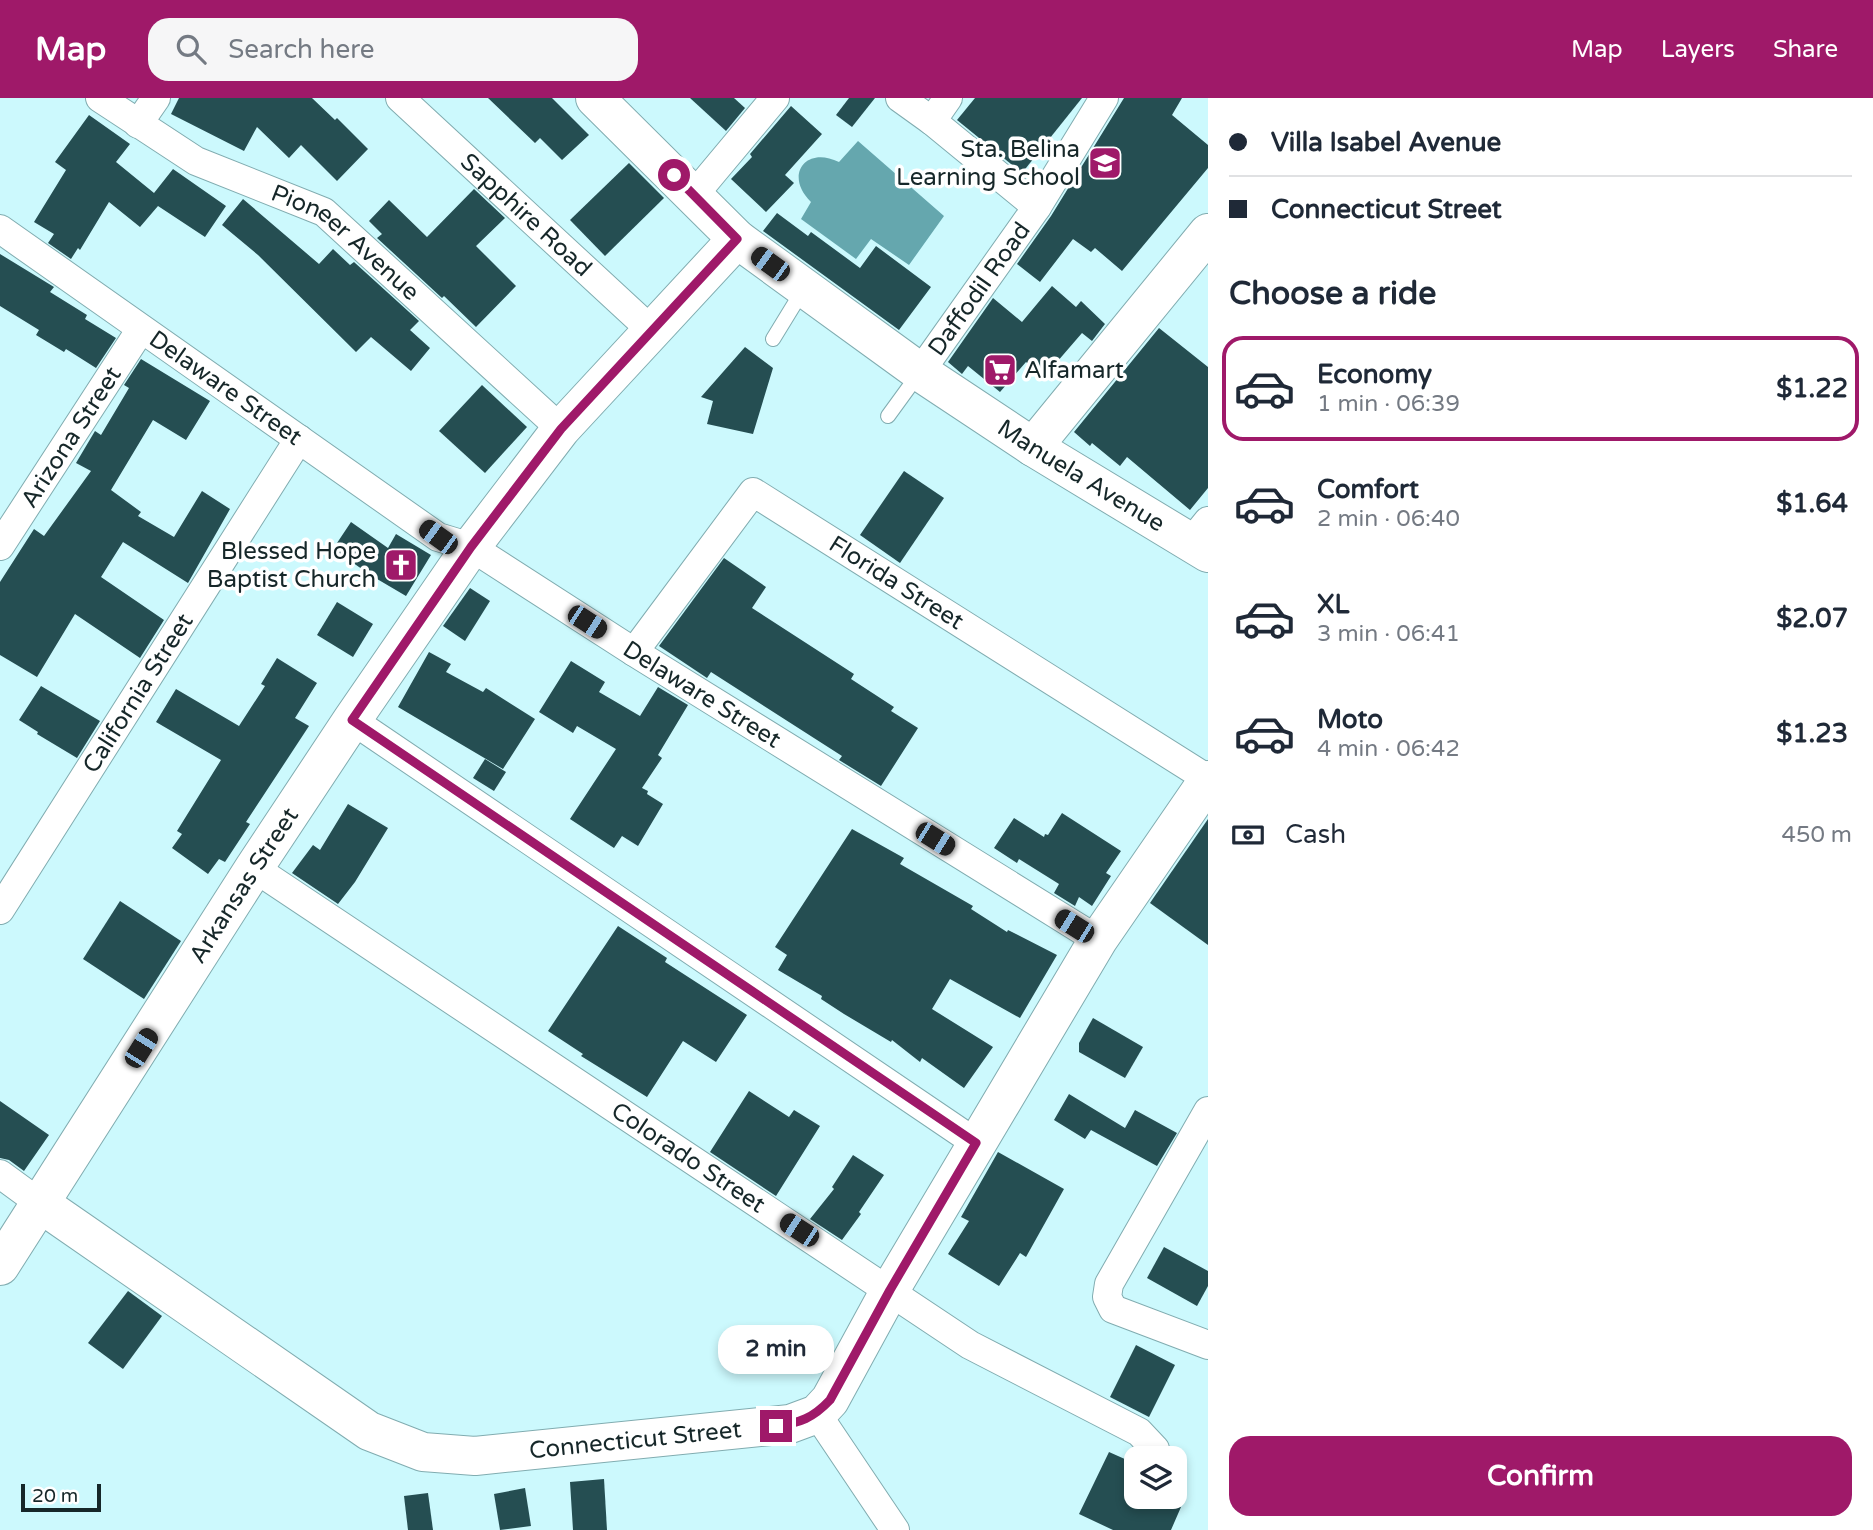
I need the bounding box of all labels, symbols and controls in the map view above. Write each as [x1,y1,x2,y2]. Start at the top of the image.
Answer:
search box [148,18,638,81]
text: Map [35,30,106,69]
icon: search [172,30,210,68]
text: Search here [228,34,374,65]
text: Map [1571,35,1623,64]
text: Layers [1661,35,1735,64]
text: Share [1773,35,1838,64]
text: Villa Isabel Avenue [1271,127,1501,158]
place label: Sta. Belina Learning School [896,135,1080,192]
school or university icon: Sta. Belina Learning School [1086,144,1124,182]
street label: Sapphire Road [455,147,598,283]
route start [658,159,690,191]
street label: Pioneer Avenue [267,178,425,307]
text: Connecticut Street [1271,194,1502,225]
street label: Daffodil Road [922,216,1036,361]
car [747,243,794,285]
text: Choose a ride [1229,275,1436,313]
street label: Delaware Street [144,324,308,451]
supermarket icon: Alfamart [981,351,1019,389]
place label: Alfamart [1024,356,1124,385]
icon: car [1233,357,1296,420]
text: Economy [1317,359,1432,390]
street label: Arizona Street [14,361,127,513]
text: $1.22 [1776,373,1848,404]
text: 1 min · 06:39 [1317,390,1460,418]
street label: Manuela Avenue [992,413,1170,538]
icon: car [1233,472,1296,535]
text: Comfort [1317,474,1419,505]
text: $1.64 [1776,488,1848,519]
text: 2 min · 06:40 [1317,505,1460,533]
car [415,516,462,558]
street label: Florida Street [824,529,969,636]
place label: Blessed Hope Baptist Church [207,537,376,594]
church icon: Blessed Hope Baptist Church [382,546,420,584]
icon: car [1233,587,1296,650]
text: XL [1317,589,1349,620]
car [564,602,611,642]
text: $2.07 [1776,603,1848,634]
street label: California Street [76,608,199,778]
text: 3 min · 06:41 [1317,620,1460,648]
street label: Delaware Street [618,634,786,754]
icon: car [1233,702,1296,765]
text: Moto [1317,704,1383,735]
text: $1.23 [1776,718,1848,749]
text: 4 min · 06:42 [1317,735,1460,763]
street label: Arkansas Street [183,802,304,968]
icon: cash [1229,816,1267,854]
car [912,819,959,859]
text: Cash [1285,819,1346,850]
text: 450 m [1782,821,1852,849]
car [1051,906,1098,946]
car [121,1025,162,1071]
street label: Colorado Street [606,1096,771,1219]
car [776,1210,823,1250]
callout: 2 min [718,1324,834,1374]
text: 2 min [745,1335,807,1363]
route end [760,1410,792,1442]
street label: Connecticut Street [528,1415,743,1465]
button: Confirm [1229,1436,1852,1516]
map controls [1124,1446,1187,1509]
button: layers [1124,1446,1187,1509]
scale bar [21,1481,102,1513]
text: 20 m [32,1485,78,1507]

